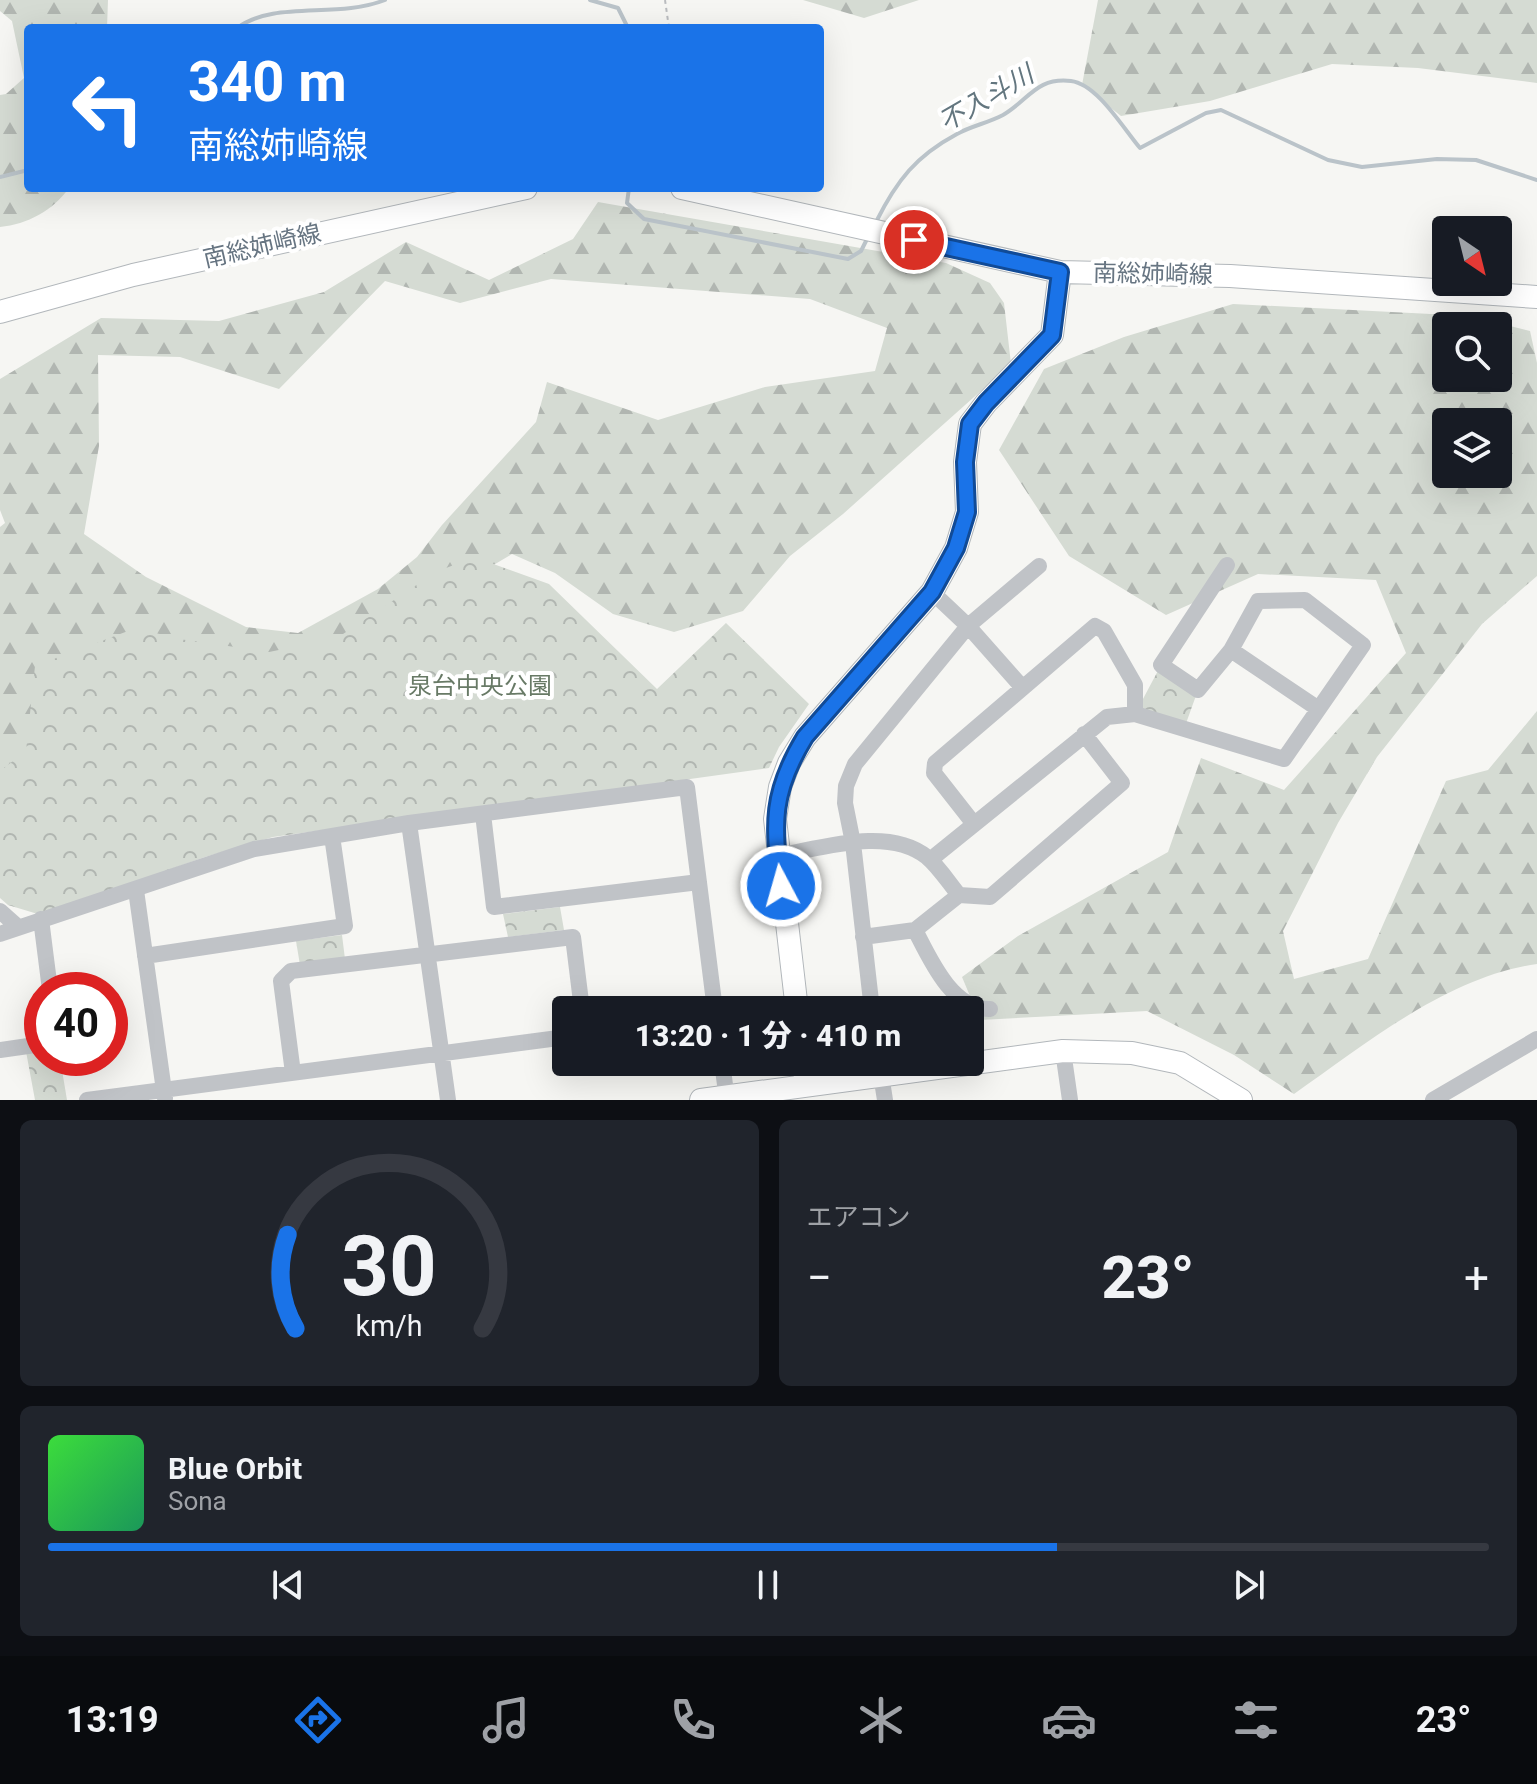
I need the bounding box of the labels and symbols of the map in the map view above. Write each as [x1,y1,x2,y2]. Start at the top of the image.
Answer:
water label: 不入斗川 [933,58,1041,137]
pin [880,206,948,274]
north arrow [1432,216,1512,296]
street label: 南総姉崎線 [200,219,324,273]
street label: 南総姉崎線 [1093,259,1213,289]
park label: 泉台中央公園 [408,672,552,700]
position arrow [739,844,823,928]
speed limit sign: 40 [24,972,128,1076]

